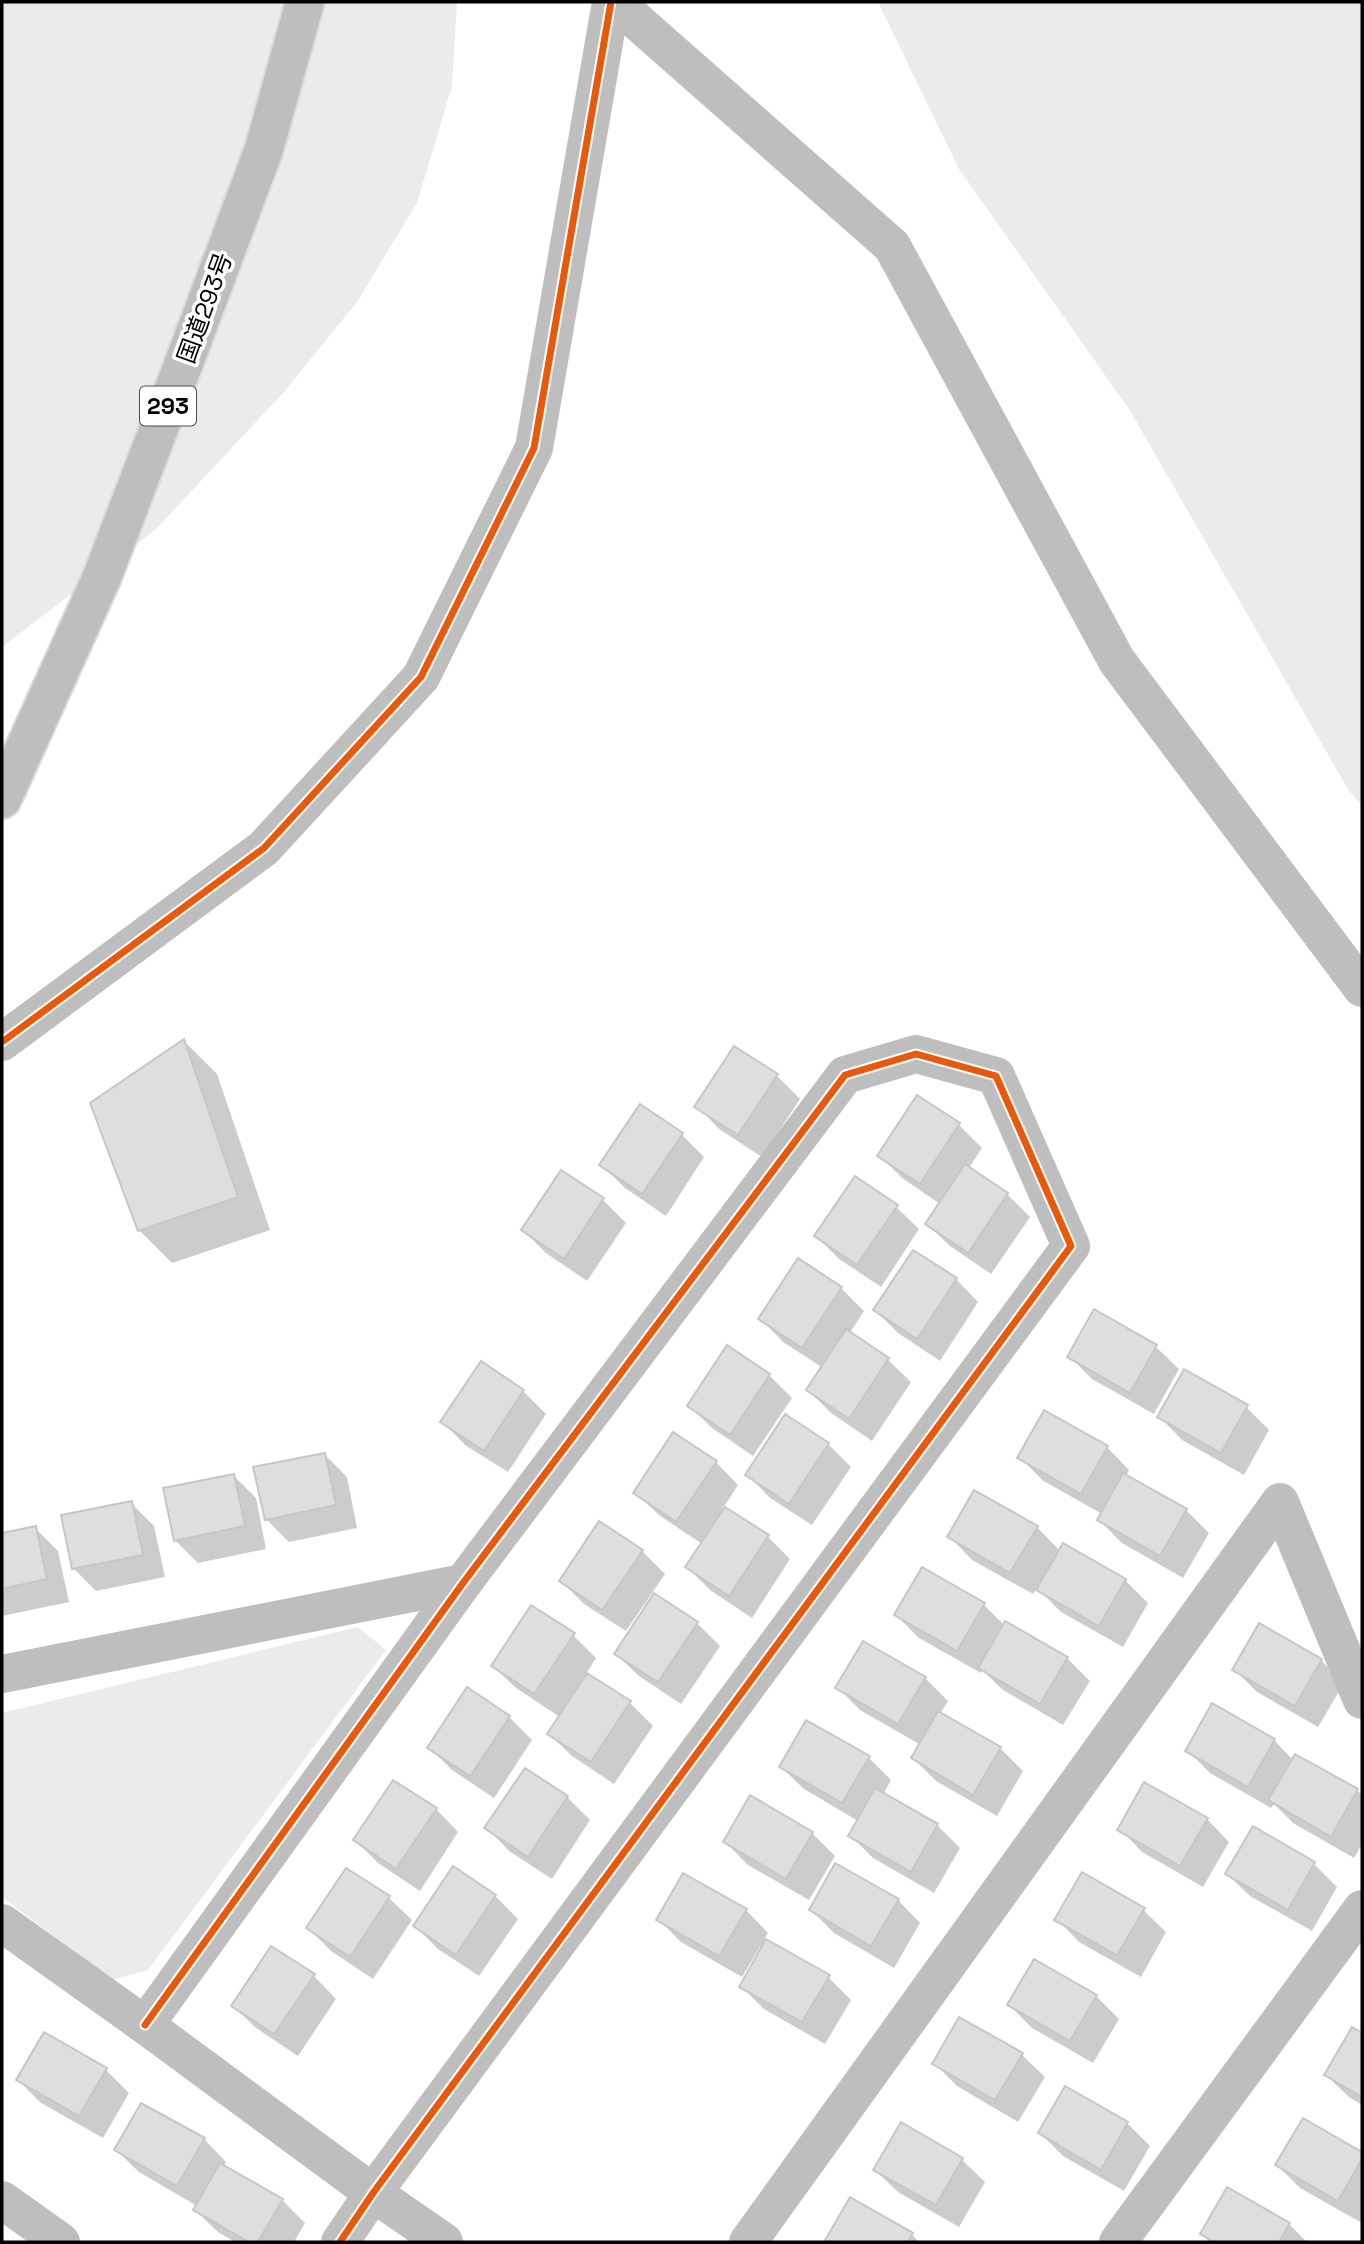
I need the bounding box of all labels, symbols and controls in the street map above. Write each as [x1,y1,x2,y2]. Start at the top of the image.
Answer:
street label: 国道293号 [170,248,239,367]
road number: 293 [140,386,196,426]

